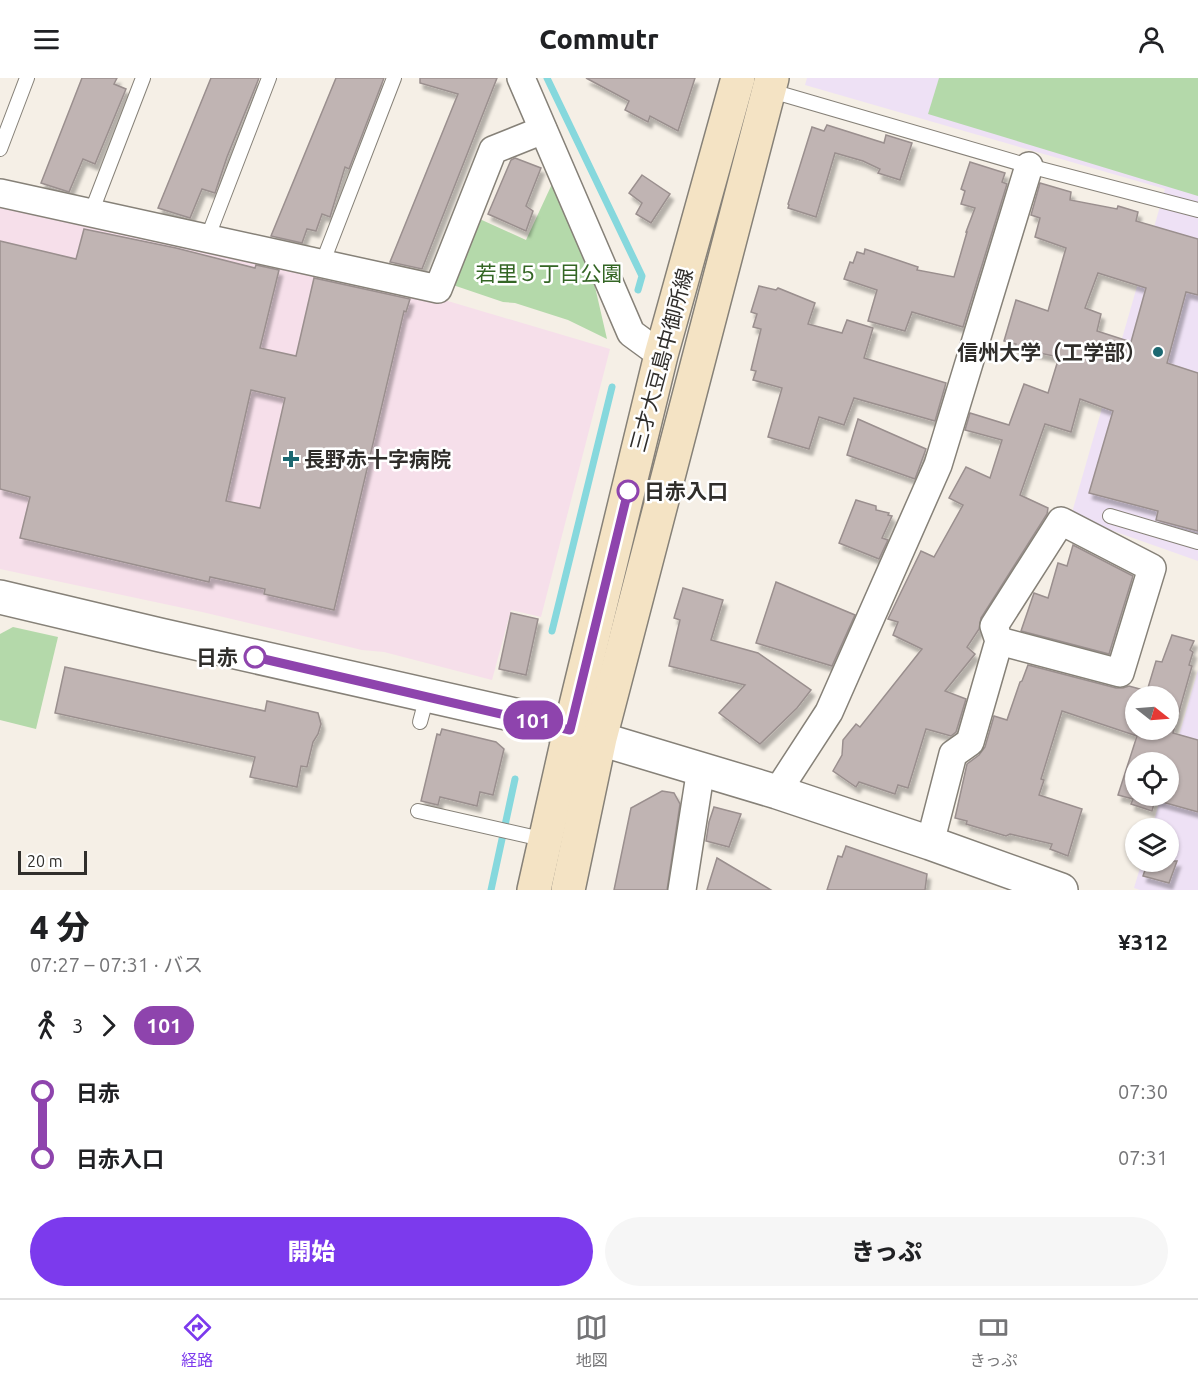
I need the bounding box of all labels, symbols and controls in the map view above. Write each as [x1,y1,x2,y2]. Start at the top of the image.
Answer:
icon: menu [30,23,63,56]
icon: person [1135,23,1168,56]
text: Commutr [539,24,659,54]
park label: 若里５丁目公園 [476,261,623,285]
street label: 三才大豆島中御所線 [625,266,697,454]
place label: 信州大学（工学部） [957,340,1146,364]
marker: 信州大学（工学部） [1151,345,1165,359]
place label: 長野赤十字病院 [304,447,451,471]
marker: 長野赤十字病院 [282,450,300,468]
place label: 日赤入口 [644,479,728,503]
marker: 日赤入口 [617,480,639,502]
place label: 日赤 [196,645,238,669]
marker: 日赤 [244,646,266,668]
north arrow [1125,686,1179,740]
map controls [1125,686,1179,872]
line badge: 101 [498,700,568,740]
text: 101 [515,708,551,732]
button: locate [1125,752,1179,806]
button: layers [1125,818,1179,872]
scale bar [18,848,87,876]
text: 20 m [27,852,63,870]
text: 4 分 [30,908,90,945]
text: ¥312 [1118,929,1168,954]
text: 07:27 – 07:31 · バス [30,953,203,976]
icon: walk [30,1009,63,1042]
icon: forward [92,1009,125,1042]
text: 101 [146,1013,182,1037]
text: 3 [72,1014,83,1037]
text: 日赤 [76,1080,120,1105]
text: 07:30 [1118,1080,1168,1103]
text: 日赤入口 [76,1146,164,1171]
text: 07:31 [1118,1146,1168,1169]
button: 開始 [30,1217,593,1286]
button: きっぷ [605,1217,1168,1286]
tab: 経路 [181,1311,214,1371]
tab: 地図 [575,1311,608,1371]
tab: きっぷ [970,1311,1017,1371]

